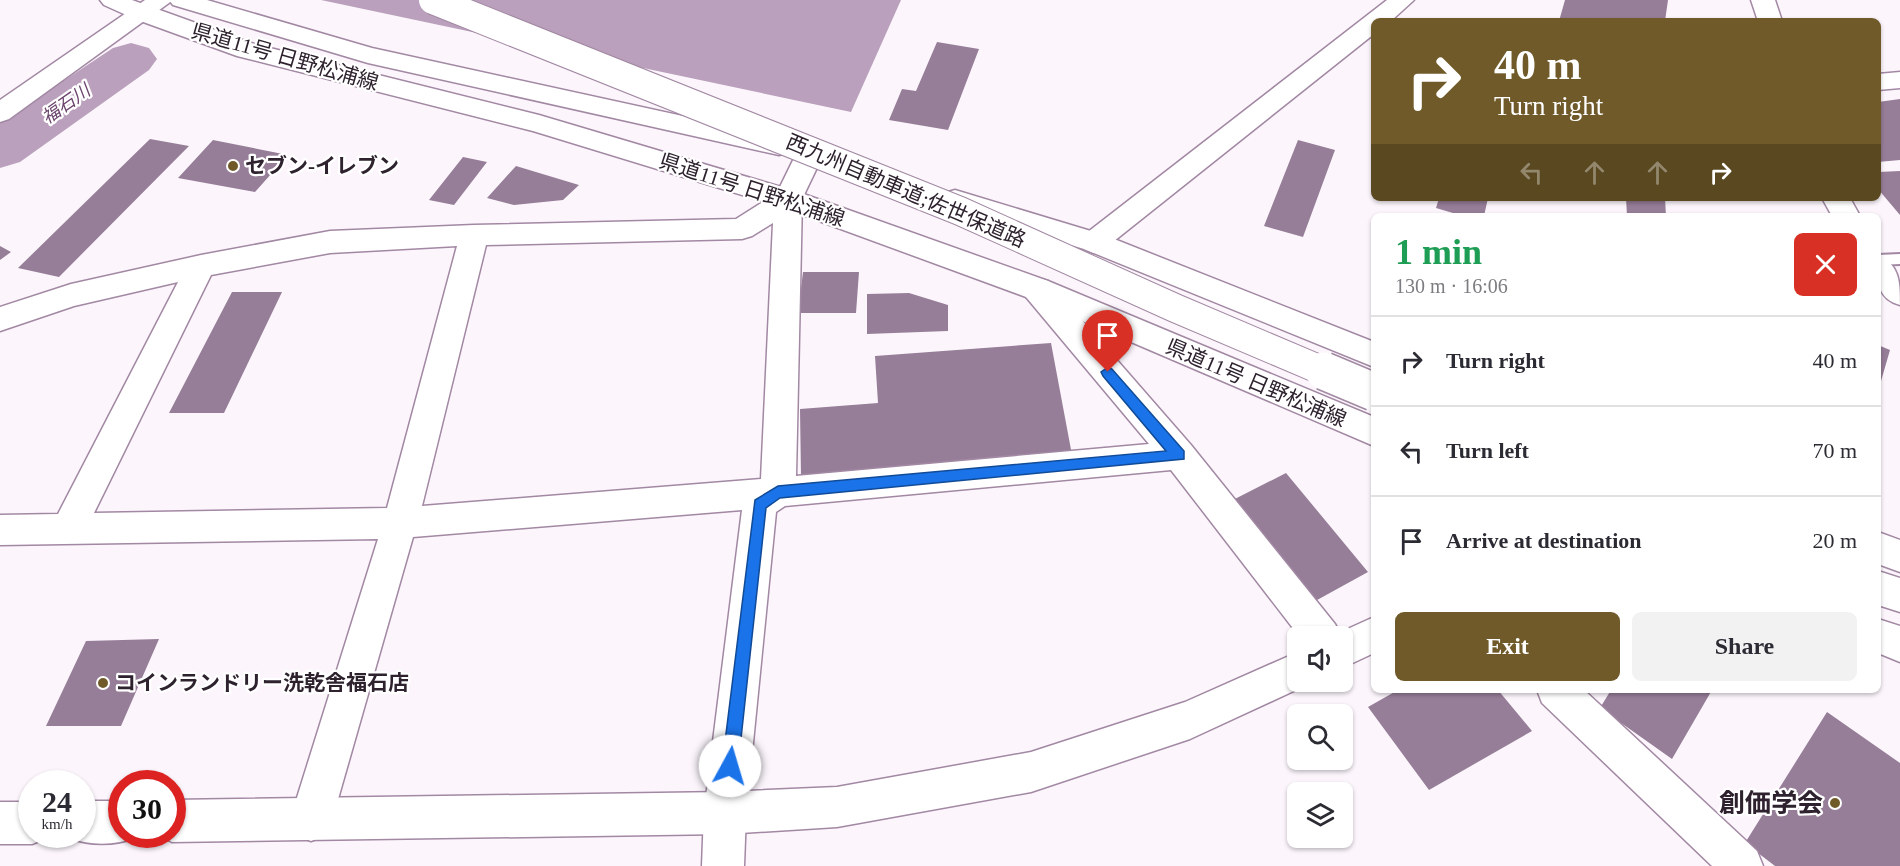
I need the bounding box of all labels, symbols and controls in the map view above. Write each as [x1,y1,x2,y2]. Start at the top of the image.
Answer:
street label: 県道11号 日野松浦線 [189,19,381,95]
icon: right [1395,42,1473,120]
text: 40 m [1494,42,1582,88]
water label: 福石川 [38,79,95,128]
text: Turn right [1494,91,1603,121]
street label: 西九州自動車道;佐世保道路 [783,130,1029,252]
street label: 県道11号 日野松浦線 [656,149,848,231]
place label: セブン-イレブン [245,154,399,178]
icon: left [1515,156,1548,189]
icon: ahead [1578,156,1611,189]
icon: ahead [1641,156,1674,189]
icon: right [1704,156,1737,189]
marker: セブン-イレブン [226,159,240,173]
text: 1 min [1395,232,1482,272]
button: close [1794,233,1857,296]
text: 130 m · 16:06 [1395,275,1508,297]
pin [1082,310,1133,372]
icon: arrive [1091,319,1124,352]
street label: 県道11号 日野松浦線 [1162,334,1350,432]
icon: right [1395,345,1428,378]
text: Turn right [1446,348,1545,373]
text: 40 m [1812,348,1857,373]
icon: left [1395,435,1428,468]
text: Turn left [1446,438,1529,463]
text: 70 m [1812,438,1857,463]
icon: arrive [1395,525,1428,558]
text: Arrive at destination [1446,528,1642,553]
text: 20 m [1812,528,1857,553]
button: Exit [1395,612,1620,681]
button: Share [1632,612,1857,681]
map controls [1287,626,1353,848]
button: sound [1287,626,1353,692]
place label: コインランドリー洗乾舎福石店 [115,671,409,695]
marker: コインランドリー洗乾舎福石店 [96,676,110,690]
button: search [1287,704,1353,770]
position arrow [698,734,762,798]
speed limit sign: 30 [108,770,186,848]
button: layers [1287,782,1353,848]
text: 24 [42,785,72,818]
place label: 創価学会 [1719,789,1823,818]
marker: 創価学会 [1828,796,1842,810]
text: km/h [42,816,72,832]

